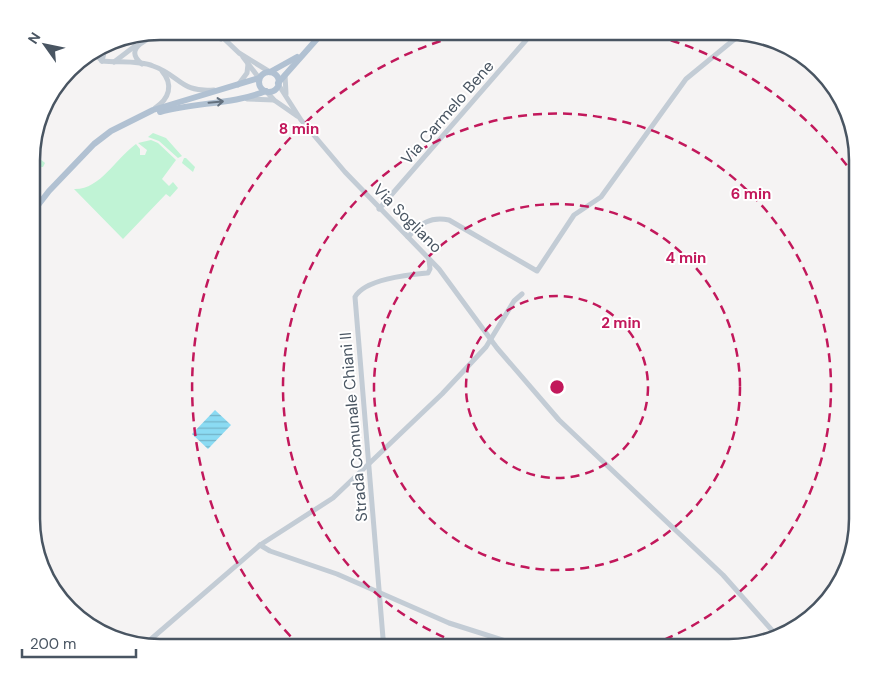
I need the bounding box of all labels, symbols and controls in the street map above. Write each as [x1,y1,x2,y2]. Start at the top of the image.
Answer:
north arrow [20,20,70,70]
text: N [24,29,44,47]
street label: Via Carmelo Bene [396,56,498,169]
one-way arrow [208,98,224,107]
text: 8 min [279,119,319,139]
street label: Via Sogliano [369,179,447,257]
text: 6 min [731,184,771,204]
text: 4 min [666,248,706,268]
text: 2 min [601,313,641,333]
street label: Strada Comunale Chiani II [335,331,372,523]
centre of rings [548,378,566,396]
scale bar [22,626,136,658]
text: 200 m [30,634,76,654]

